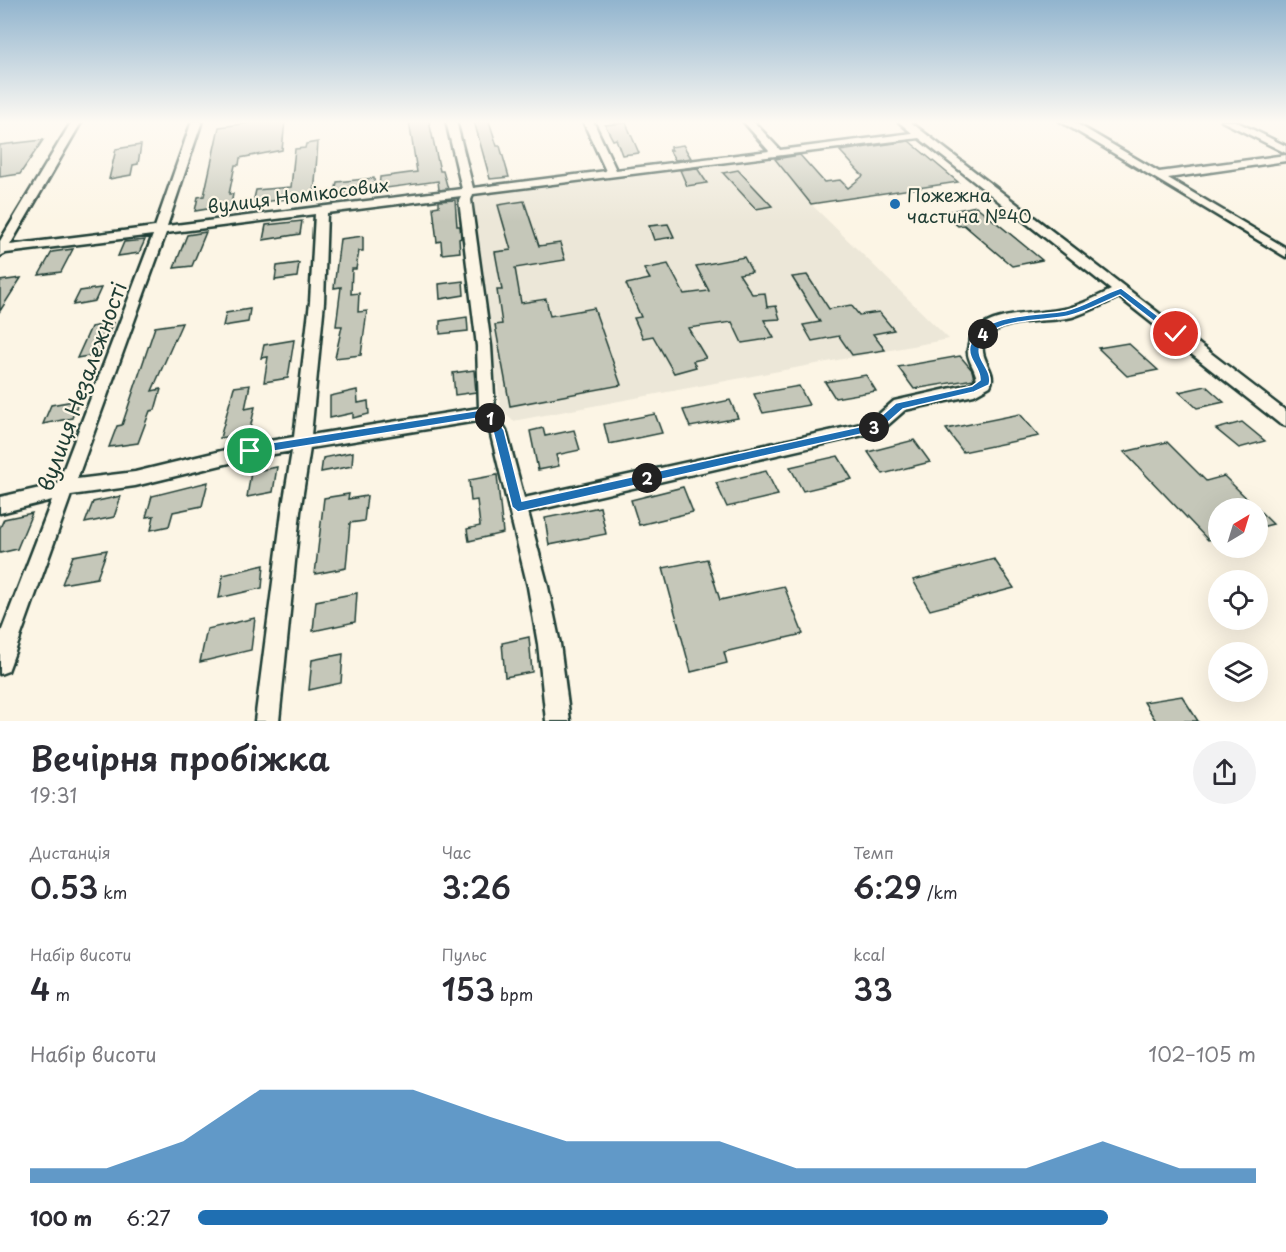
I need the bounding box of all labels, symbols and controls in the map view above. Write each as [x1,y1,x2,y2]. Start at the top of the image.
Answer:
street label: вулиця Номікосових [206,170,390,219]
place label: Пожежна частина №40 [907,181,1032,229]
marker: Пожежна частина №40 [888,197,902,211]
street label: вулиця Незалежності [28,277,134,495]
pin [1150,308,1201,359]
icon: check [1159,317,1192,350]
pin: 4 [968,319,998,349]
text: 4 [978,322,988,346]
pin: 1 [475,403,505,433]
text: 1 [486,406,494,430]
pin: 3 [859,412,889,442]
text: 3 [869,415,879,439]
pin [224,425,275,476]
icon: arrive [233,434,266,467]
pin: 2 [632,463,662,493]
text: 2 [641,466,653,490]
north arrow [1208,498,1268,558]
map controls [1208,498,1268,702]
button: locate [1208,570,1268,630]
button: layers [1208,642,1268,702]
text: Вечірня пробіжка [30,732,330,782]
button: share [1193,741,1256,804]
text: 19:31 [30,780,77,810]
text: Дистанція [30,840,111,864]
text: Час [442,840,471,864]
text: Темп [853,840,894,864]
text: 0.53 [30,864,98,909]
text: 3:26 [442,864,511,909]
text: 6:29 [853,864,922,909]
text: km [98,880,127,904]
text: /km [922,880,958,904]
text: Набір висоти [30,942,131,966]
text: Пульс [442,942,487,966]
text: kcal [853,942,885,966]
text: 4 [30,966,50,1011]
text: 153 [442,966,495,1011]
text: 33 [853,966,893,1011]
text: m [50,982,70,1006]
text: bpm [495,982,533,1006]
text: Набір висоти [30,1039,157,1069]
text: 102–105 m [1148,1039,1256,1069]
text: 100 m [30,1203,92,1233]
text: 6:27 [126,1203,171,1233]

